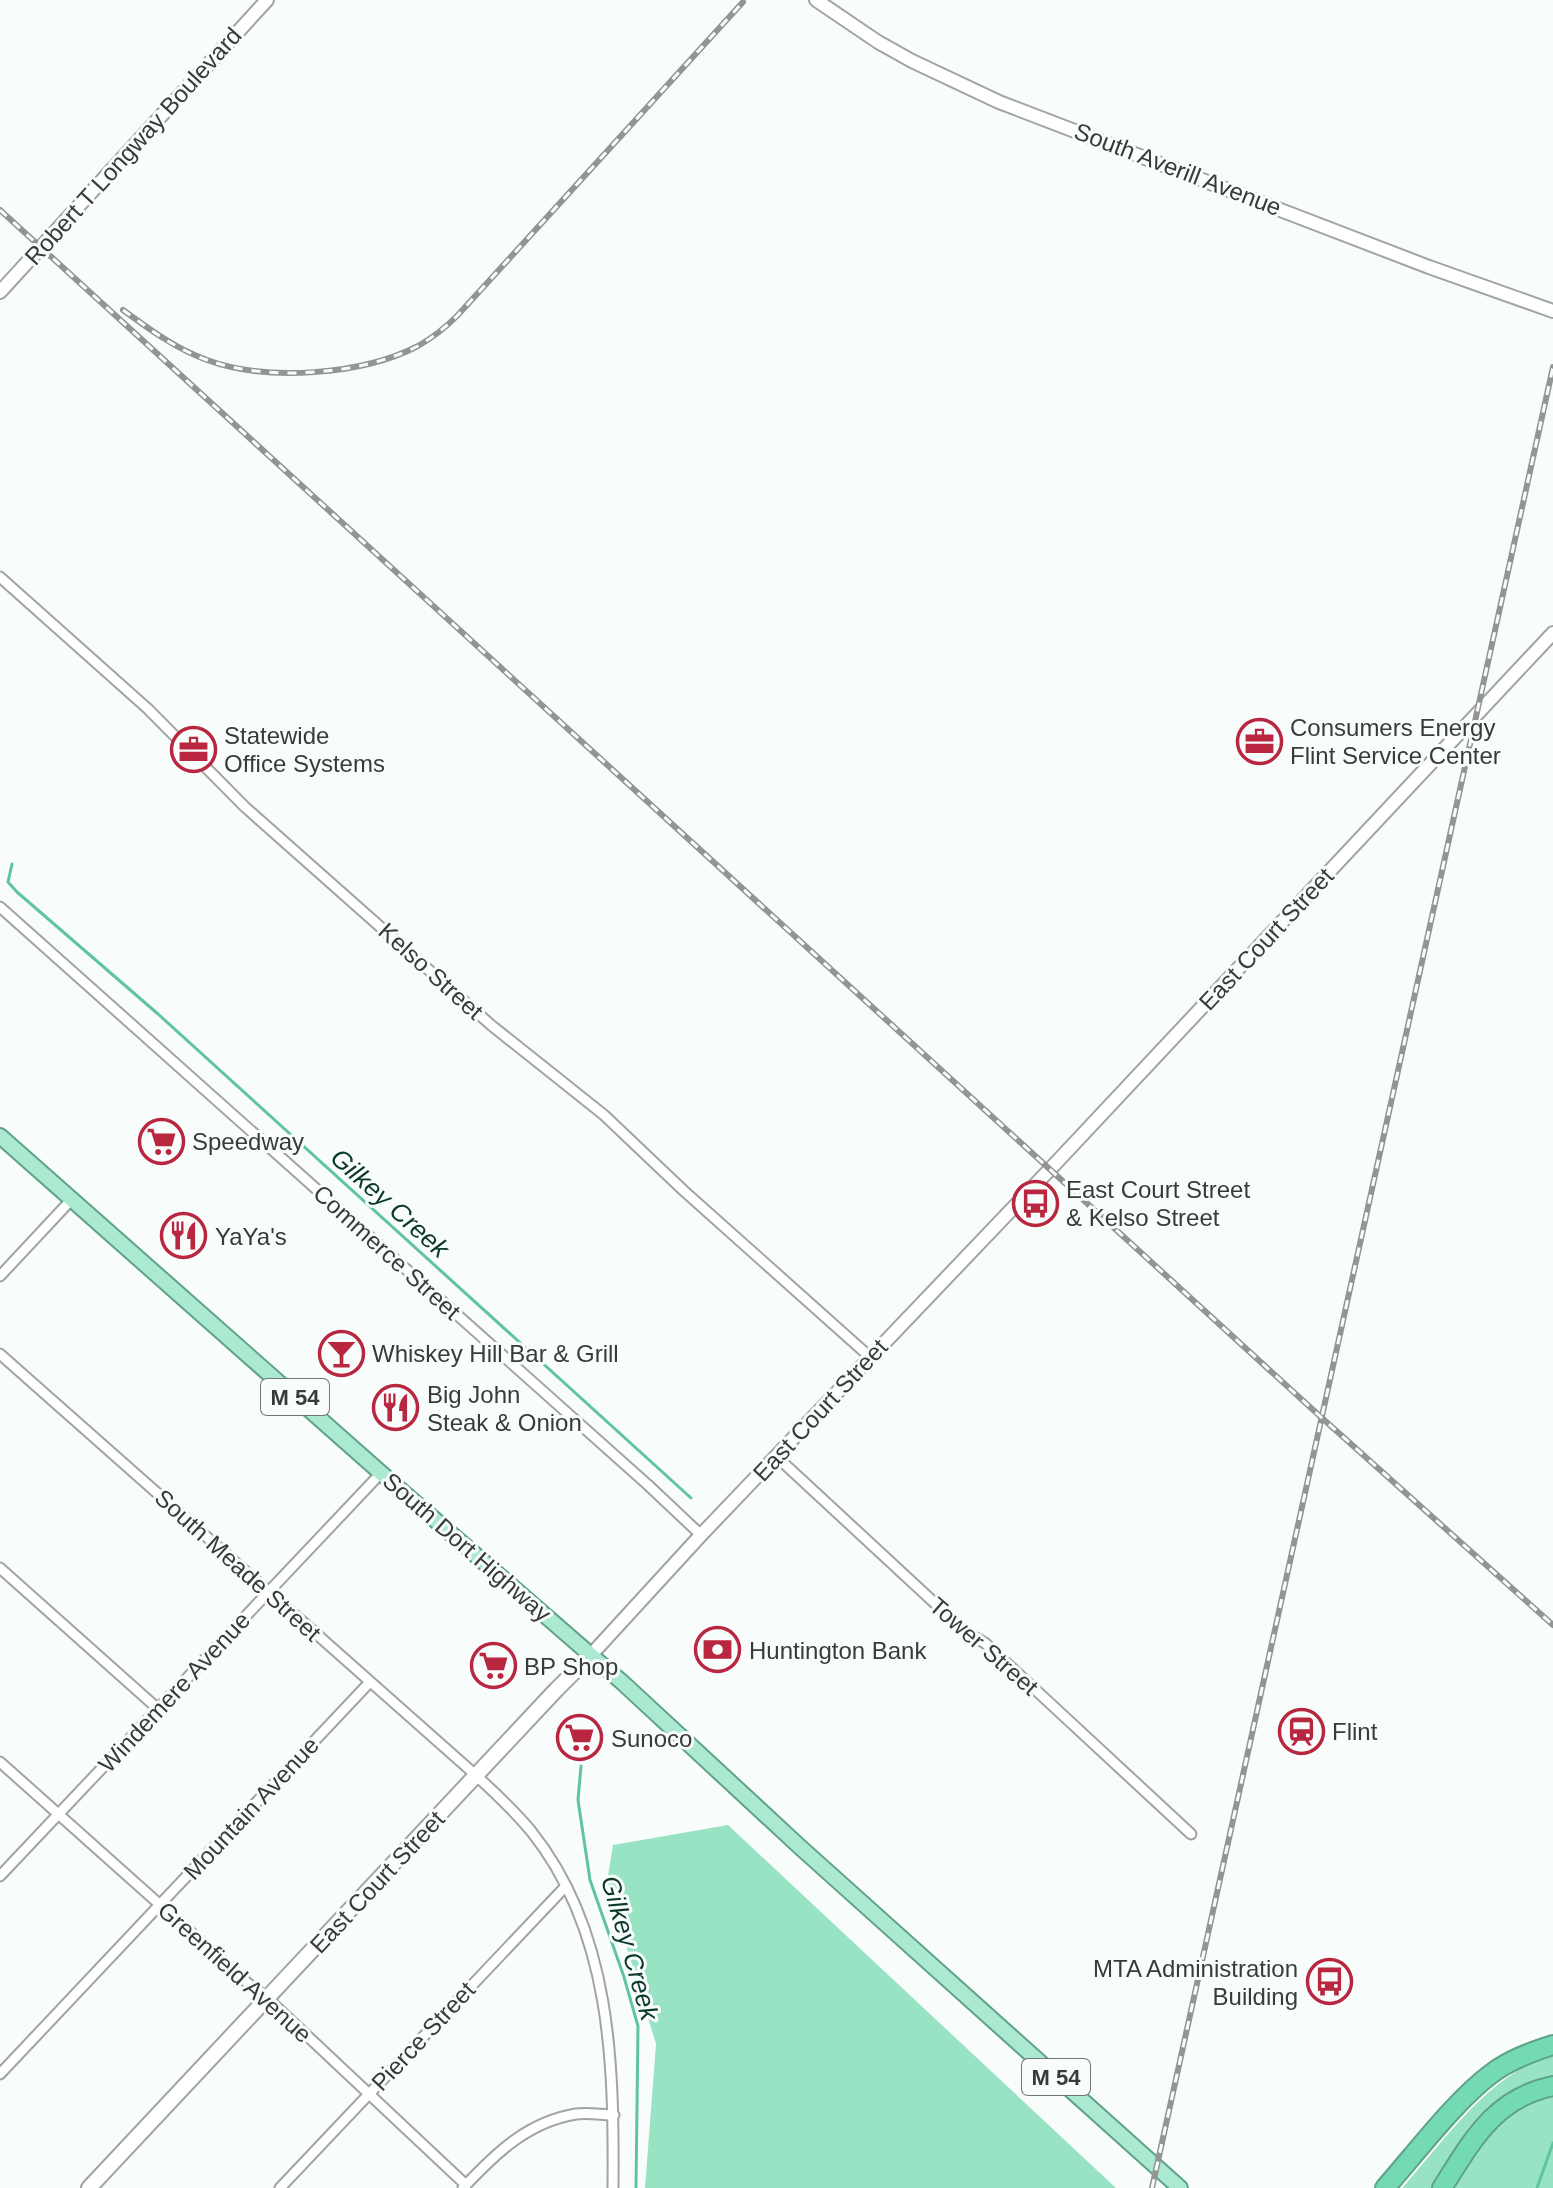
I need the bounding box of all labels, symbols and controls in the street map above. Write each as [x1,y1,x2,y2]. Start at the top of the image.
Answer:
street label: Robert T Longway Boulevard [19,22,247,270]
street label: South Averill Avenue [1071,117,1285,221]
place label: Consumers Energy Flint Service Center [1290,714,1501,769]
office icon: Consumers Energy Flint Service Center [1235,717,1283,765]
place label: Statewide Office Systems [224,722,385,777]
office icon: Statewide Office Systems [169,725,217,773]
street label: East Court Street [1193,862,1339,1016]
street label: Kelso Street [373,917,489,1025]
supermarket icon: Speedway [137,1117,185,1165]
place label: Speedway [192,1128,304,1155]
water label: Gilkey Creek [325,1142,457,1265]
place label: East Court Street & Kelso Street [1066,1176,1250,1231]
street label: Commerce Street [308,1179,466,1325]
bus stop icon: East Court Street & Kelso Street [1011,1179,1059,1227]
restaurant icon: YaYa's [160,1212,208,1260]
place label: YaYa's [215,1223,287,1250]
bar icon: Whiskey Hill Bar & Grill [317,1329,365,1377]
street label: East Court Street [747,1333,893,1487]
place label: Whiskey Hill Bar & Grill [372,1340,619,1367]
road number: M 54 [261,1379,329,1415]
place label: Big John Steak & Onion [427,1381,582,1436]
restaurant icon: Big John Steak & Onion [372,1384,420,1432]
street label: South Dort Highway [378,1467,556,1627]
street label: South Meade Street [150,1484,327,1647]
street label: Tower Street [924,1592,1044,1701]
street label: Windemere Avenue [93,1606,255,1778]
bank icon: Huntington Bank [694,1626,742,1674]
place label: Huntington Bank [749,1637,927,1664]
supermarket icon: BP Shop [469,1642,517,1690]
place label: BP Shop [524,1653,618,1680]
station icon: Flint [1277,1707,1325,1755]
supermarket icon: Sunoco [556,1714,604,1762]
place label: Flint [1332,1718,1378,1745]
place label: Sunoco [611,1725,692,1752]
street label: Mountain Avenue [178,1731,324,1885]
street label: East Court Street [304,1805,450,1959]
water label: Gilkey Creek [595,1872,665,2026]
street label: Greenfield Avenue [153,1896,317,2048]
place label: MTA Administration Building [1093,1955,1298,2010]
bus stop icon: MTA Administration Building [1305,1958,1353,2006]
street label: Pierce Street [366,1976,480,2096]
road number: M 54 [1022,2059,1090,2095]

